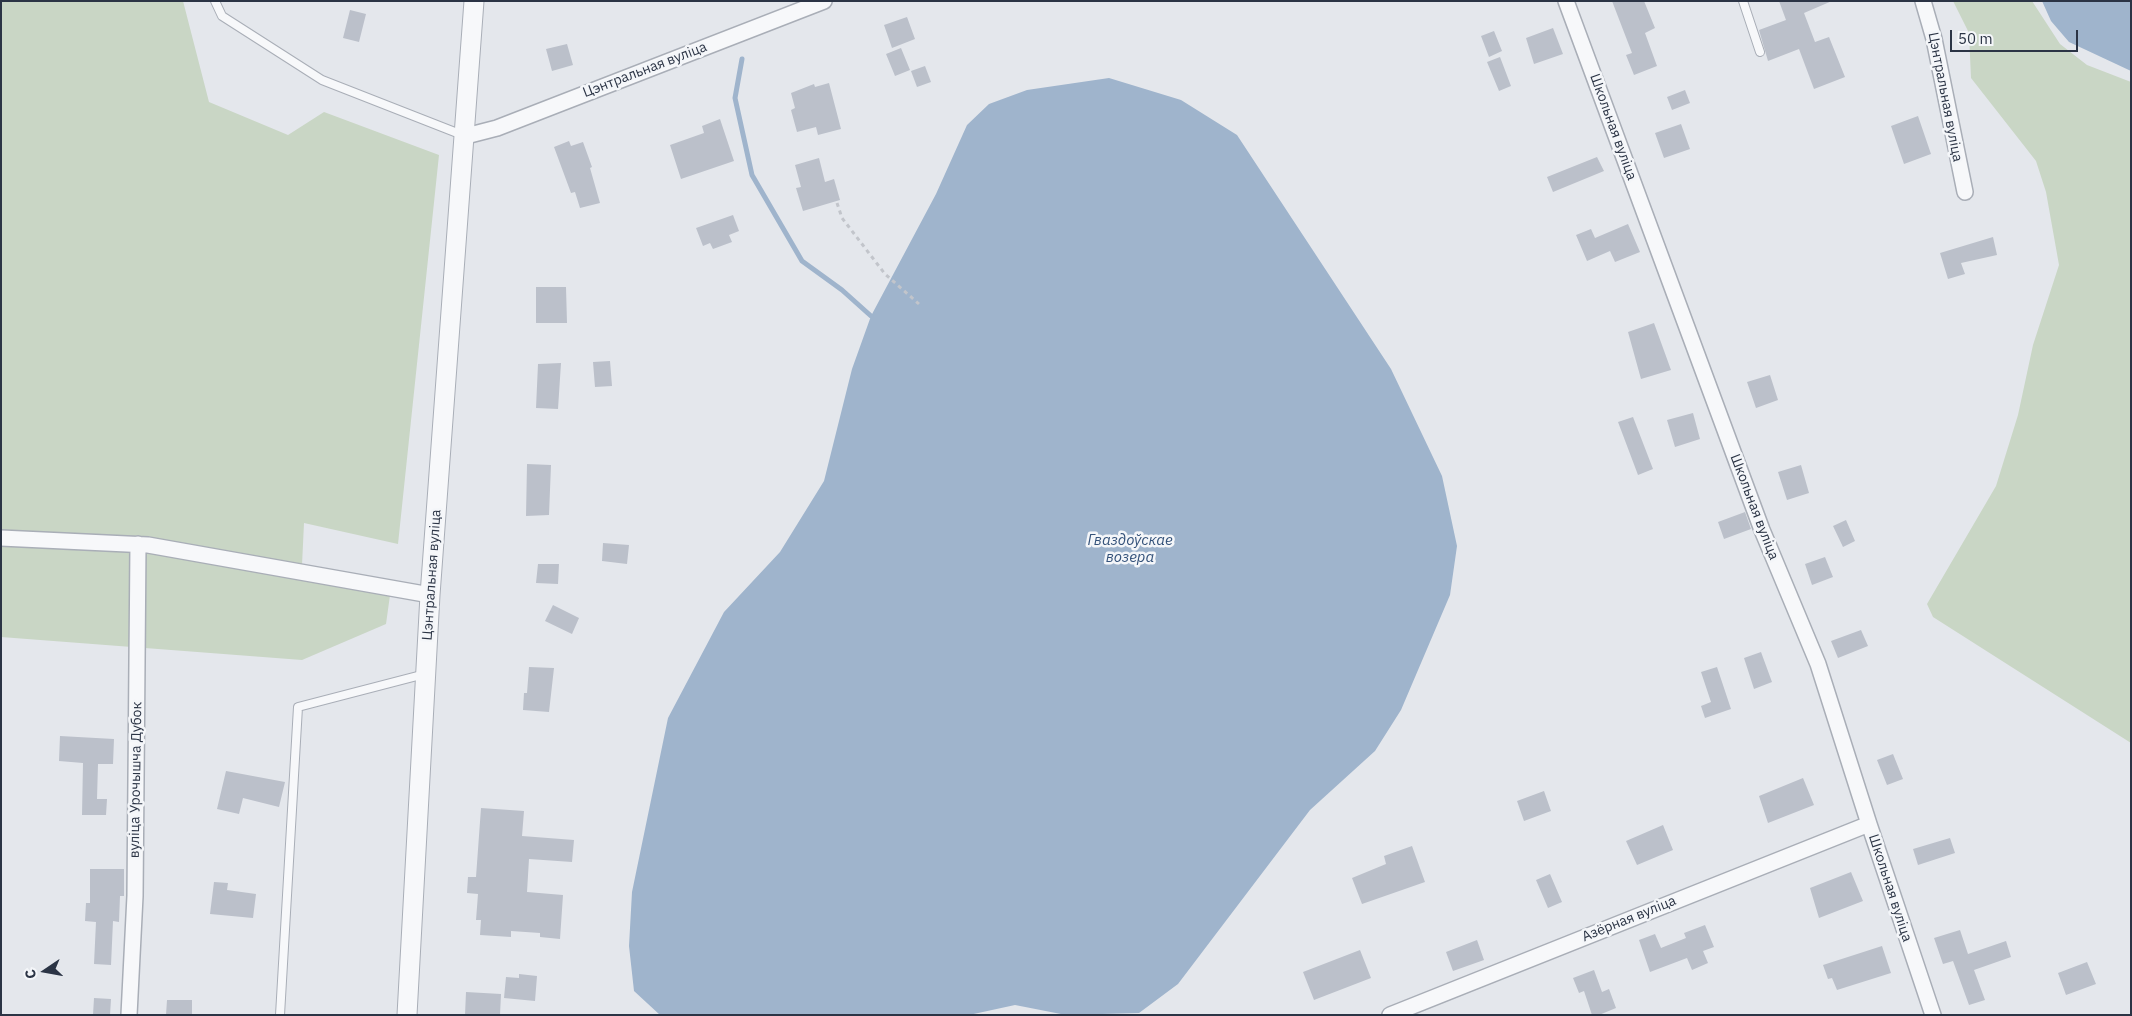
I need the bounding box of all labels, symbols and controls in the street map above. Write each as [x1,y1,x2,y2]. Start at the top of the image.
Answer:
scale bar [1952,20,2080,52]
text: 50 m [1958,29,1993,48]
street label: Цэнтральная вуліца [1924,31,1966,163]
street label: Цэнтральная вуліца [581,39,709,101]
street label: Школьная вуліца [1586,71,1640,183]
street label: Школьная вуліца [1726,452,1782,562]
street label: Цэнтральная вуліца [419,509,445,641]
water label: Гваздоўскае возера [1087,532,1173,567]
street label: вуліца Урочышча Дубок [126,702,146,858]
street label: Школьная вуліца [1865,832,1915,944]
street label: Азёрная вуліца [1579,892,1679,946]
north arrow [20,946,70,996]
text: С [21,968,40,980]

